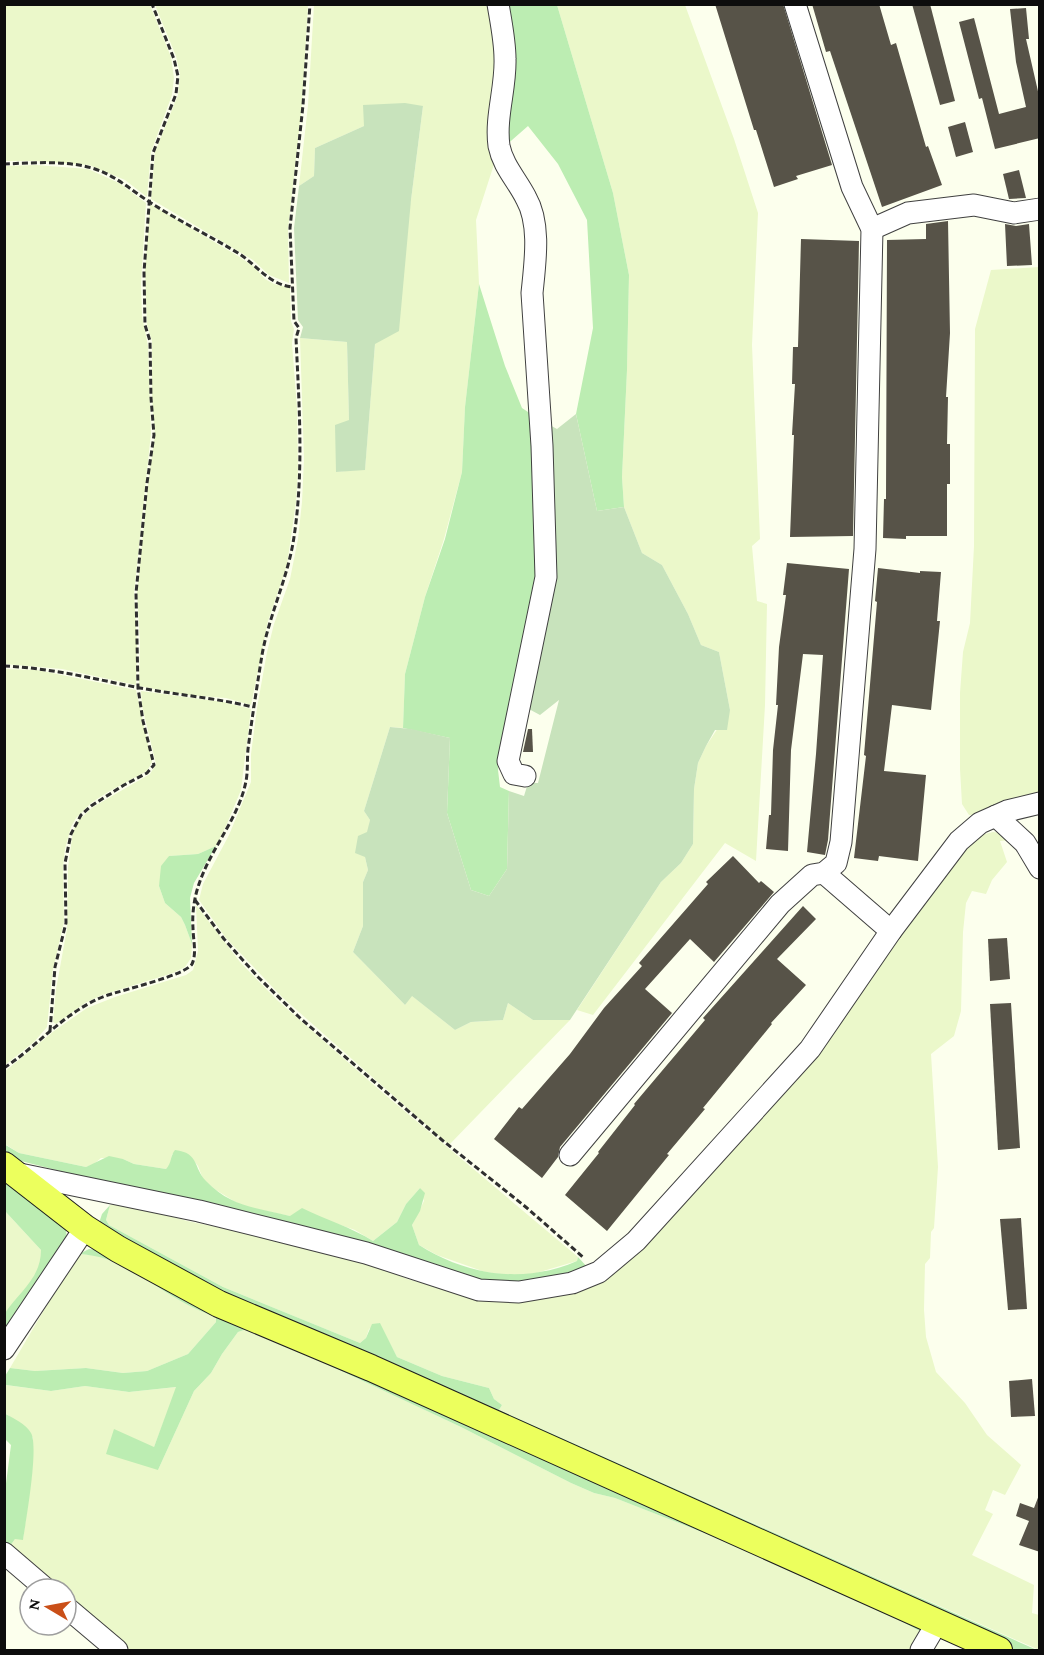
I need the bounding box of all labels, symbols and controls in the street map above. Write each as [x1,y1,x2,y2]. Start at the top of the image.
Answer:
north arrow [18,1577,78,1637]
text: N [24,1598,43,1611]

